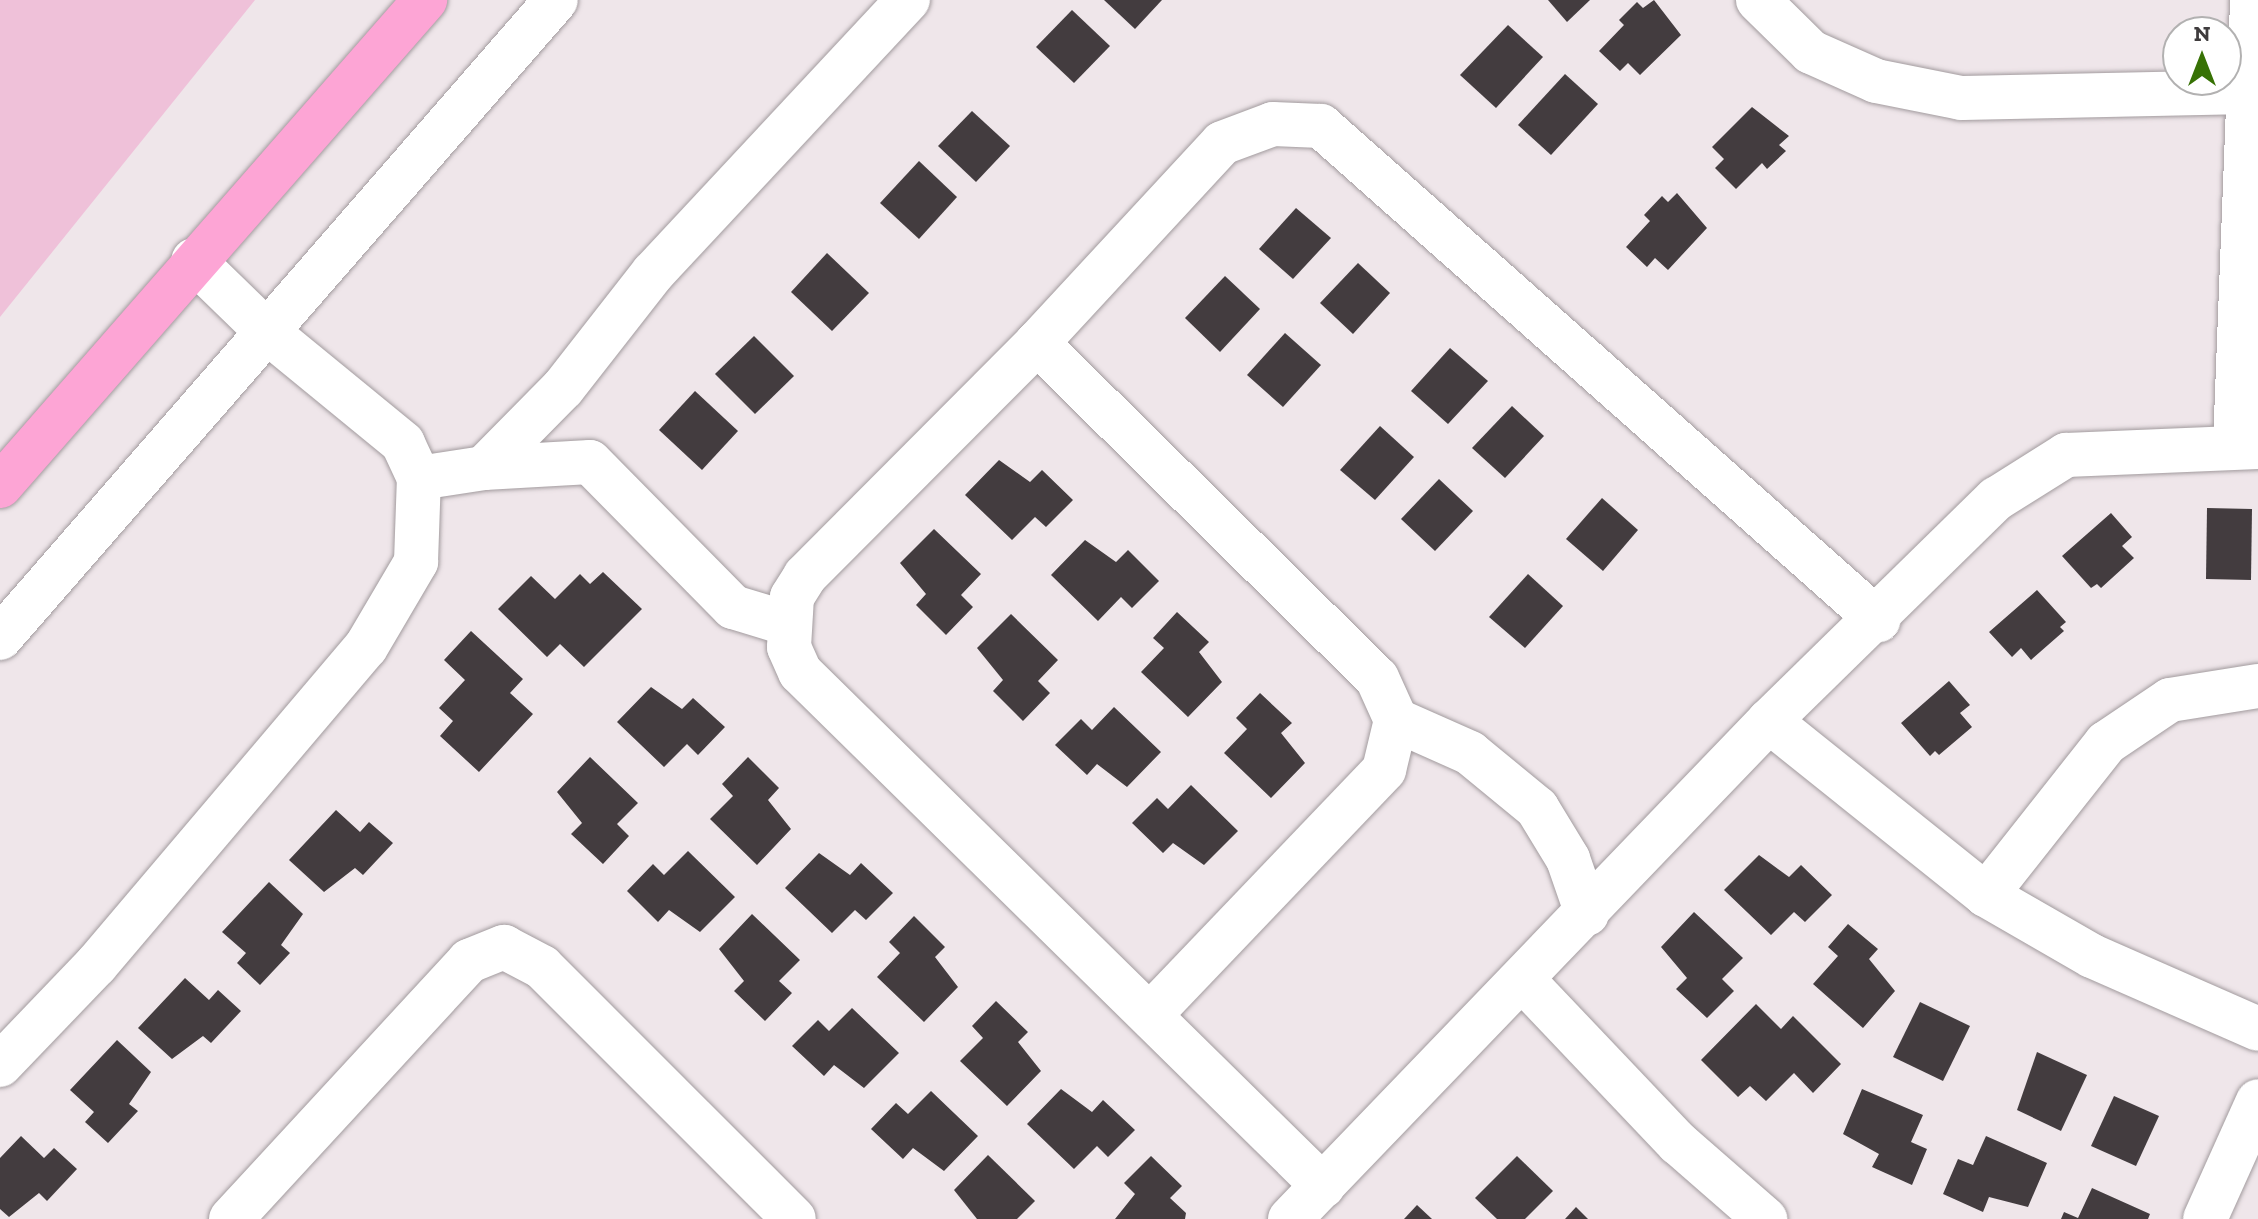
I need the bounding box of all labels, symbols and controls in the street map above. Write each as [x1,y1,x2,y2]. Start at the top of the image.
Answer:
north arrow [2162,16,2242,96]
text: N [2194,20,2210,47]

